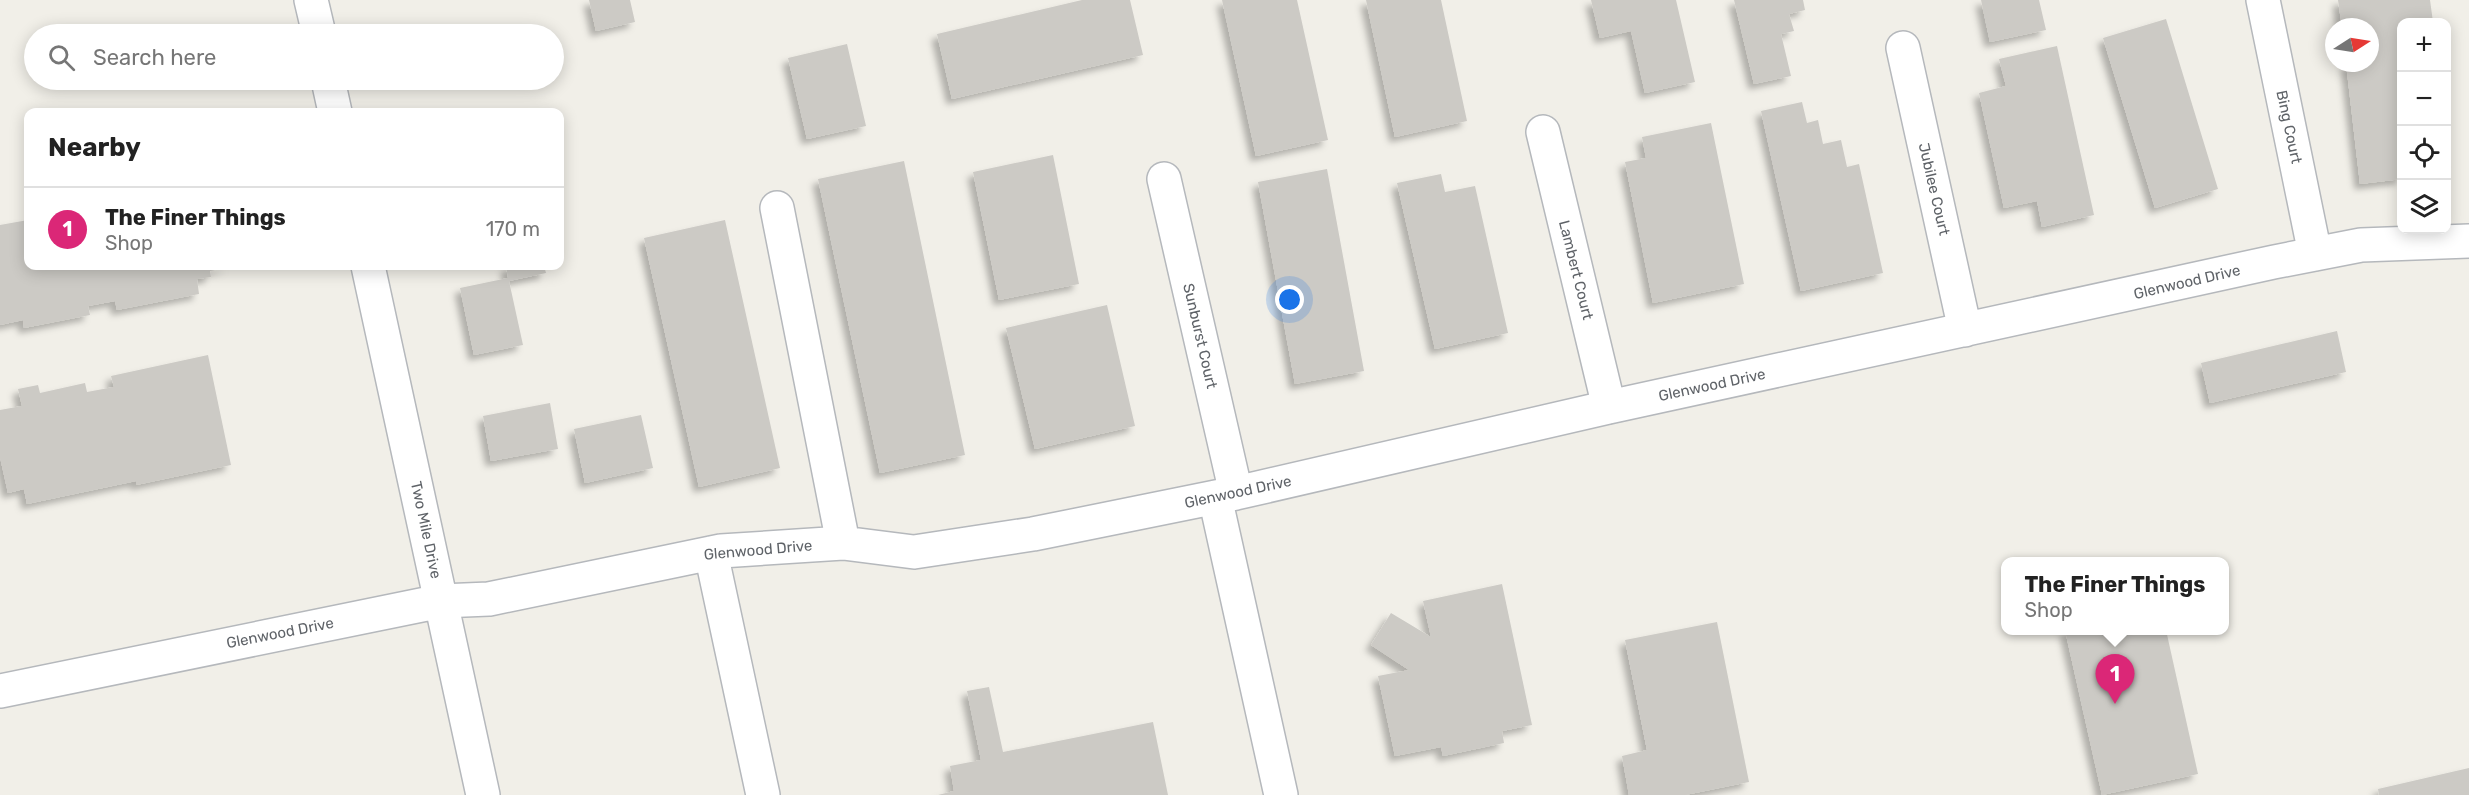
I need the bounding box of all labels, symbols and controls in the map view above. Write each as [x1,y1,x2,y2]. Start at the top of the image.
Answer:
north arrow [2325,18,2379,72]
map controls [2397,18,2451,234]
button: + [2397,18,2451,72]
search box [24,24,564,90]
icon: search [45,41,78,74]
text: Search here [93,44,216,71]
button: − [2397,72,2451,126]
street label: Bing Court [2272,89,2306,165]
button: locate [2397,126,2451,180]
text: Nearby [48,132,141,163]
street label: Jubilee Court [1915,141,1953,237]
button: layers [2397,180,2451,234]
text: The Finer Things [105,204,286,231]
text: 1 [63,217,72,241]
text: 170 m [486,217,540,241]
street label: Lambert Court [1555,218,1597,322]
text: Shop [105,231,153,255]
street label: Glenwood Drive [2132,261,2242,303]
street label: Sunburst Court [1179,282,1221,391]
your location [1275,285,1304,314]
street label: Glenwood Drive [1657,365,1767,405]
street label: Glenwood Drive [1183,472,1293,512]
street label: Two Mile Drive [407,480,445,580]
street label: Glenwood Drive [703,536,813,564]
popup [2001,557,2229,635]
text: The Finer Things [2025,571,2205,598]
text: Shop [2025,598,2073,622]
street label: Glenwood Drive [225,614,335,652]
pin: 1 [2096,654,2134,704]

